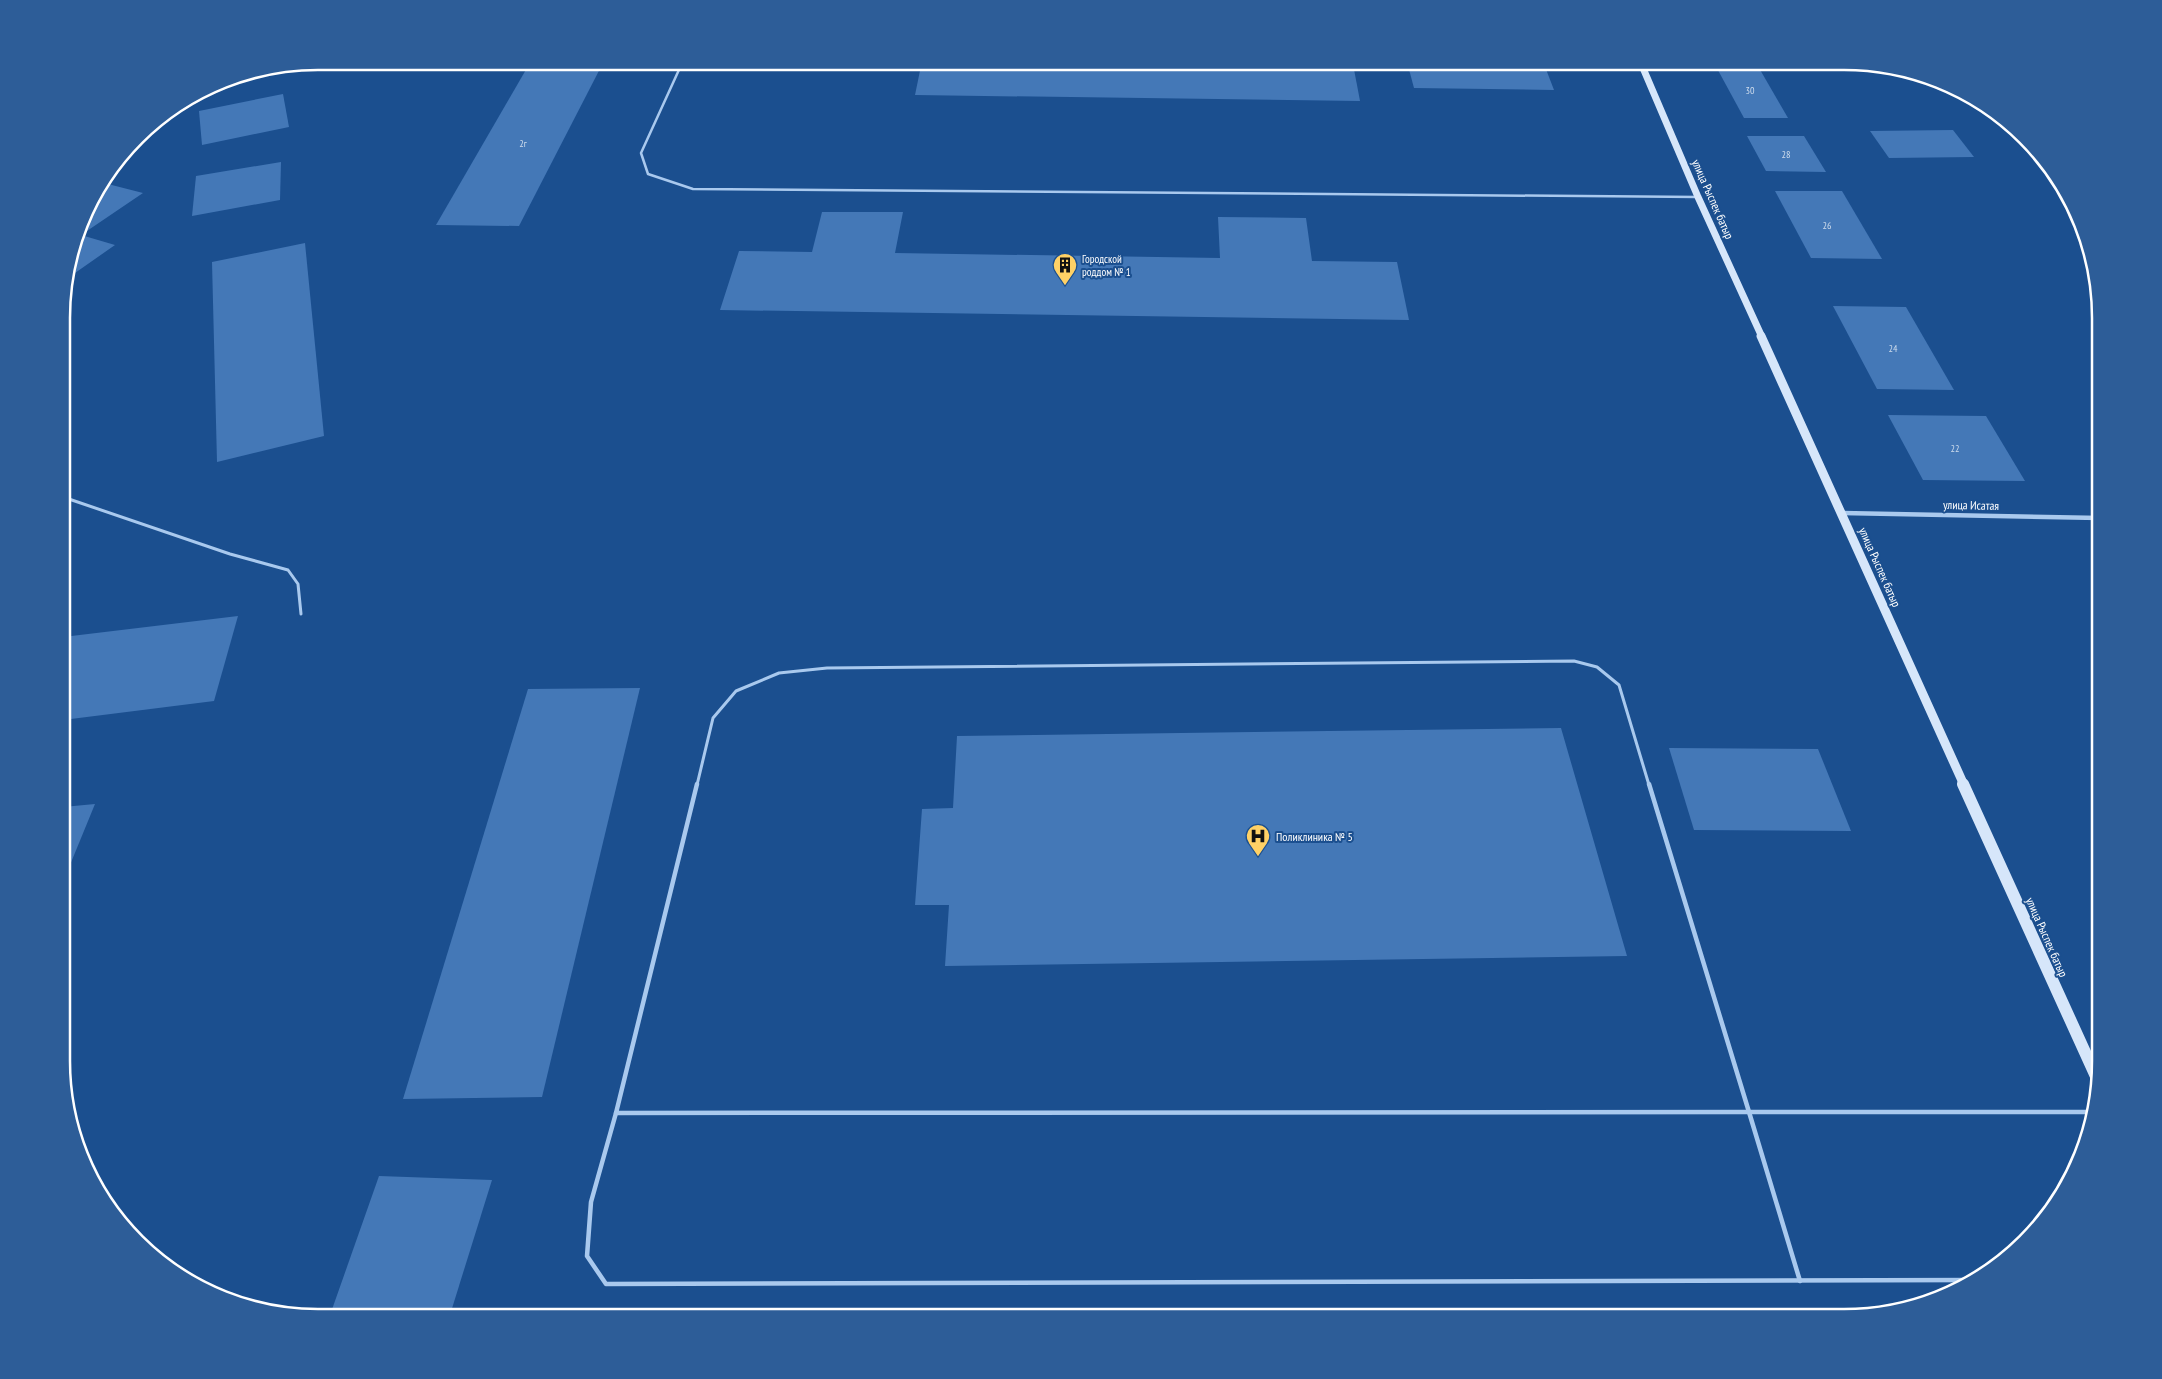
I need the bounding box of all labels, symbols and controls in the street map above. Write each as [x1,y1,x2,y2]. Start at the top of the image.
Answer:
house number: 30 [1746,84,1755,97]
house number: 2г [519,137,527,150]
house number: 28 [1782,148,1791,161]
street label: улица Рыспек батыр [1689,157,1737,241]
house number: 26 [1823,219,1832,232]
building icon: Городской роддом № 1 [1052,252,1078,286]
place label: Городской роддом № 1 [1082,252,1131,279]
house number: 24 [1889,342,1898,355]
house number: 22 [1951,442,1960,455]
street label: улица Исатая [1943,497,1999,513]
street label: улица Рыспек батыр [1856,525,1904,609]
hospital icon: Поликлиника № 5 [1245,823,1271,857]
place label: Поликлиника № 5 [1276,829,1353,844]
street label: улица Рыспек батыр [2023,895,2071,979]

